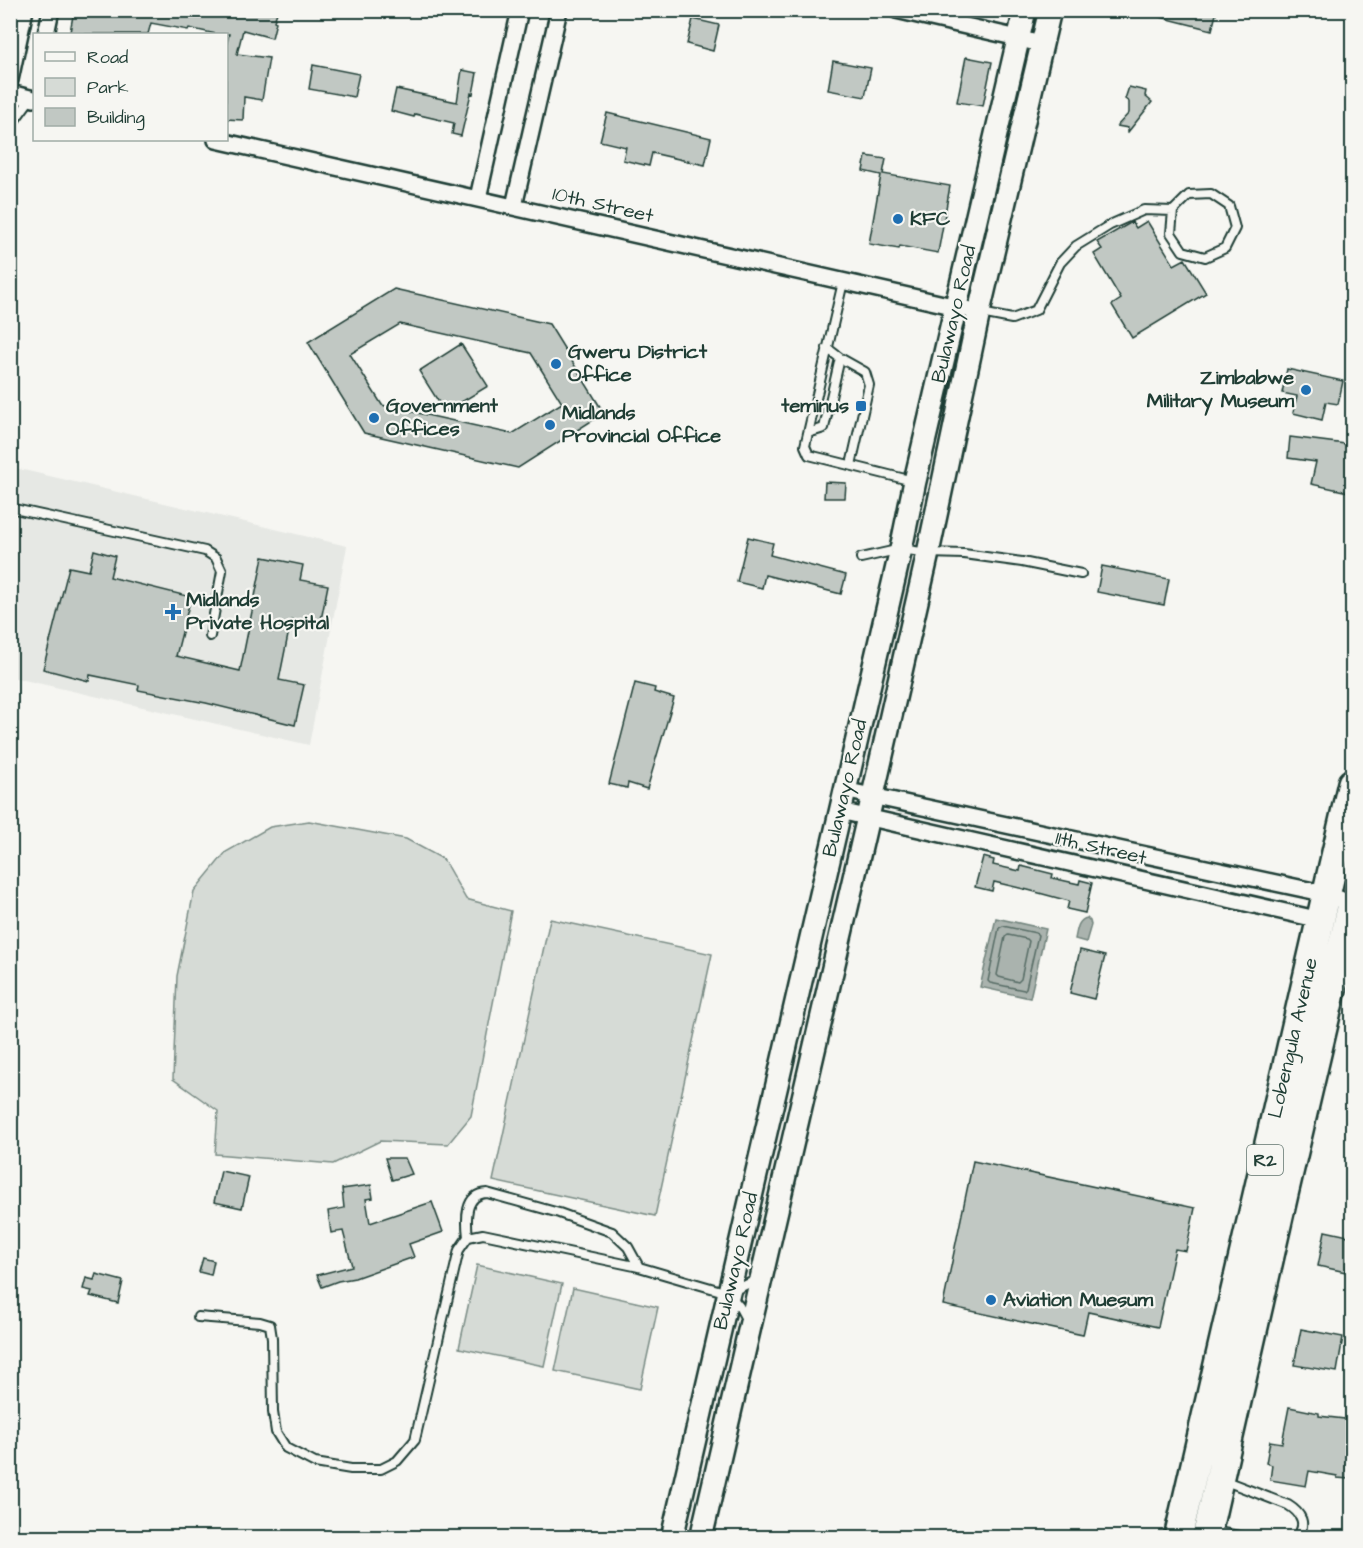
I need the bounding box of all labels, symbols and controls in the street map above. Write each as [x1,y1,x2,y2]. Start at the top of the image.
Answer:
legend [33,33,228,141]
text: Road [87,45,128,70]
text: Park [87,75,129,100]
text: Building [87,105,145,131]
street label: 10th Street [550,180,656,230]
place label: KFC [910,205,951,233]
marker: KFC [891,212,905,226]
street label: Bulawayo Road [925,243,984,386]
place label: Gweru District Office [568,338,708,389]
marker: Gweru District Office [549,357,563,371]
place label: Zimbabwe Military Museum [1147,364,1294,416]
marker: Zimbabwe Military Museum [1299,383,1313,397]
place label: Government Offices [386,392,499,443]
place label: teminus [780,392,849,420]
place label: Midlands Provincial Office [562,399,721,450]
marker: teminus [854,399,868,413]
marker: Government Offices [367,411,381,425]
marker: Midlands Provincial Office [543,418,557,432]
place label: Midlands Private Hospital [186,586,329,637]
marker: Midlands Private Hospital [164,603,182,621]
street label: Bulawayo Road [816,717,875,860]
street label: 11th Street [1053,824,1149,872]
street label: Lobengula Avenue [1261,955,1326,1121]
road number: R2 [1247,1145,1283,1175]
street label: Bulawayo Road [707,1190,766,1333]
place label: Aviation Muesum [1003,1286,1153,1314]
marker: Aviation Muesum [984,1293,998,1307]

